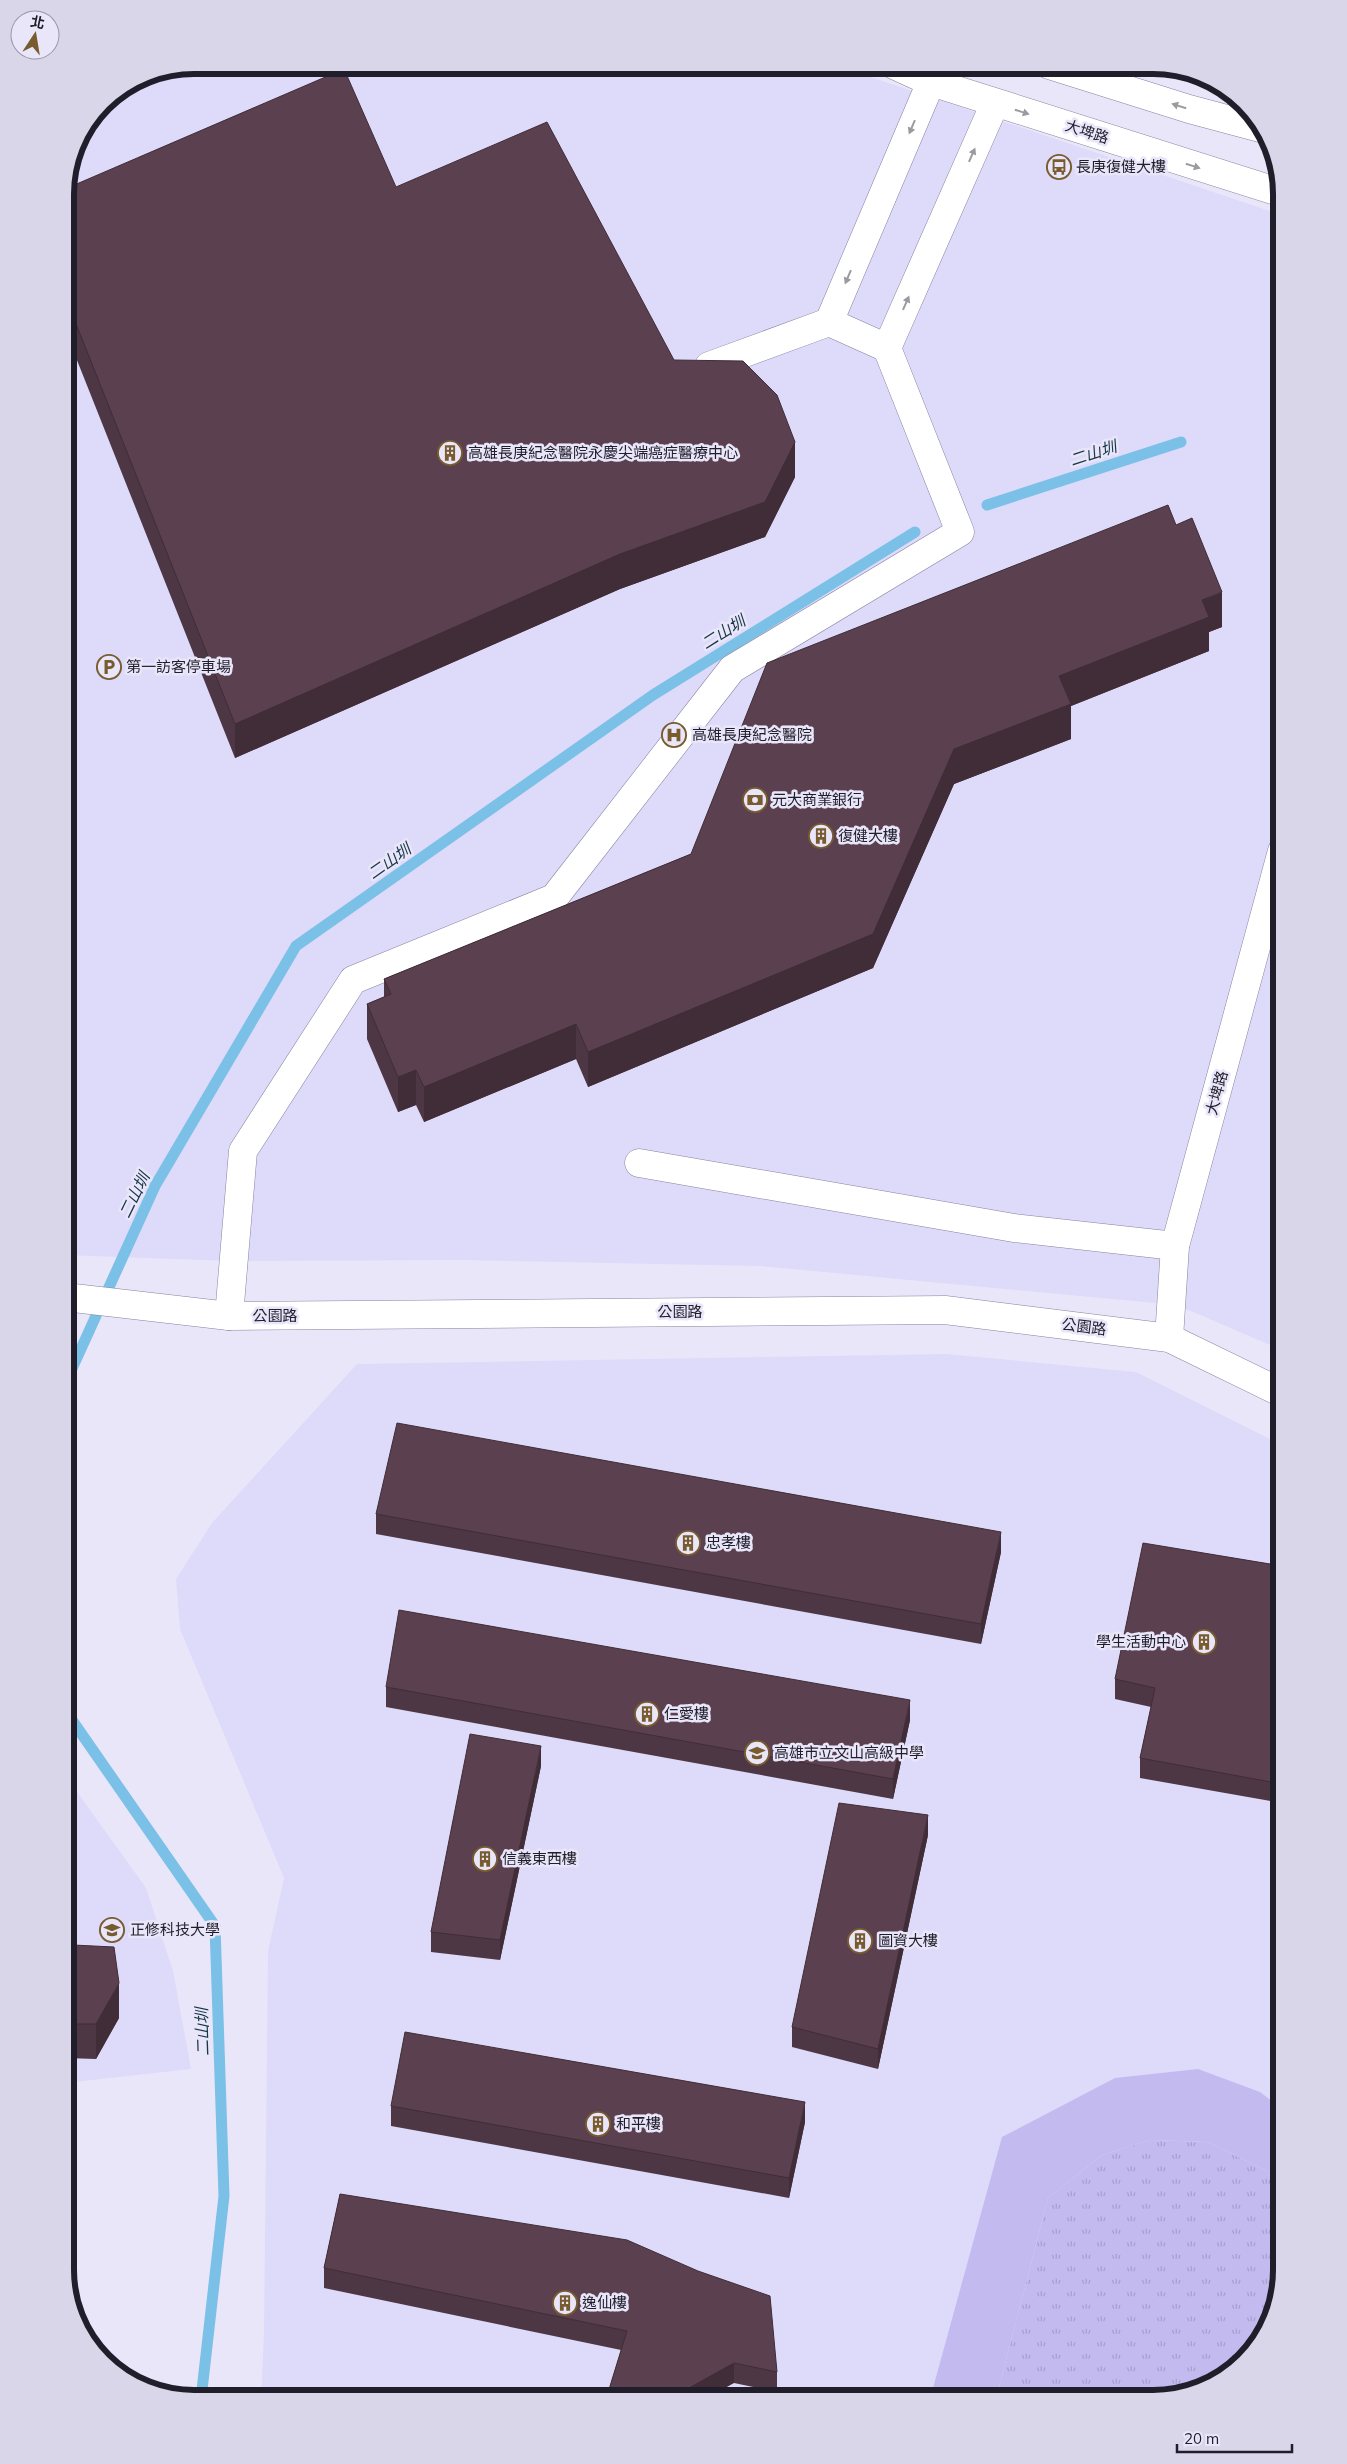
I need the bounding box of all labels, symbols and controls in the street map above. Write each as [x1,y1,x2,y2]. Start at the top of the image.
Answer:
north arrow [10,10,60,60]
text: 北 [29,12,46,33]
one-way arrow [1171,102,1186,109]
one-way arrow [1014,108,1029,116]
street label: 大埤路 [1063,116,1111,148]
one-way arrow [908,120,916,135]
one-way arrow [969,148,977,162]
bus stop icon: 長庚復健大樓 [1046,154,1072,180]
place label: 長庚復健大樓 [1076,157,1166,176]
one-way arrow [1186,163,1201,171]
one-way arrow [844,270,852,284]
one-way arrow [903,296,911,310]
water label: 二山圳 [1067,435,1121,470]
building icon: 高雄長庚紀念醫院永慶尖端癌症醫療中心 [437,440,463,466]
place label: 高雄長庚紀念醫院永慶尖端癌症醫療中心 [468,443,738,462]
water label: 二山圳 [697,610,750,653]
parking icon: 第一訪客停車場 [96,654,122,680]
place label: 第一訪客停車場 [126,657,231,676]
hospital icon: 高雄長庚紀念醫院 [661,722,687,748]
place label: 高雄長庚紀念醫院 [692,725,812,744]
bank icon: 元大商業銀行 [742,787,768,813]
place label: 元大商業銀行 [772,790,862,809]
building icon: 復健大樓 [808,823,834,849]
place label: 復健大樓 [838,826,898,845]
water label: 二山圳 [364,838,416,883]
street label: 大埤路 [1202,1069,1232,1117]
water label: 二山圳 [114,1167,154,1221]
street label: 公園路 [657,1302,703,1321]
street label: 公園路 [252,1306,298,1325]
street label: 公園路 [1061,1314,1108,1339]
building icon: 忠孝樓 [675,1530,701,1556]
place label: 忠孝樓 [706,1533,751,1552]
building icon: 學生活動中心 [1191,1629,1217,1655]
place label: 學生活動中心 [1096,1632,1186,1651]
building icon: 仁愛樓 [634,1701,660,1727]
place label: 仁愛樓 [664,1704,709,1723]
school or university icon: 高雄市立文山高級中學 [744,1740,770,1766]
place label: 高雄市立文山高級中學 [774,1743,924,1762]
building icon: 信義東西樓 [472,1846,498,1872]
place label: 信義東西樓 [502,1849,577,1868]
school or university icon: 正修科技大學 [99,1917,125,1943]
place label: 正修科技大學 [130,1920,220,1939]
building icon: 圖資大樓 [847,1928,873,1954]
place label: 圖資大樓 [878,1931,938,1950]
water label: 二山圳 [191,2006,213,2056]
building icon: 和平樓 [585,2111,611,2137]
place label: 和平樓 [616,2114,661,2133]
building icon: 逸仙樓 [552,2290,578,2316]
place label: 逸仙樓 [582,2293,627,2312]
scale bar [1177,2422,1292,2454]
text: 20 m [1184,2429,1219,2448]

